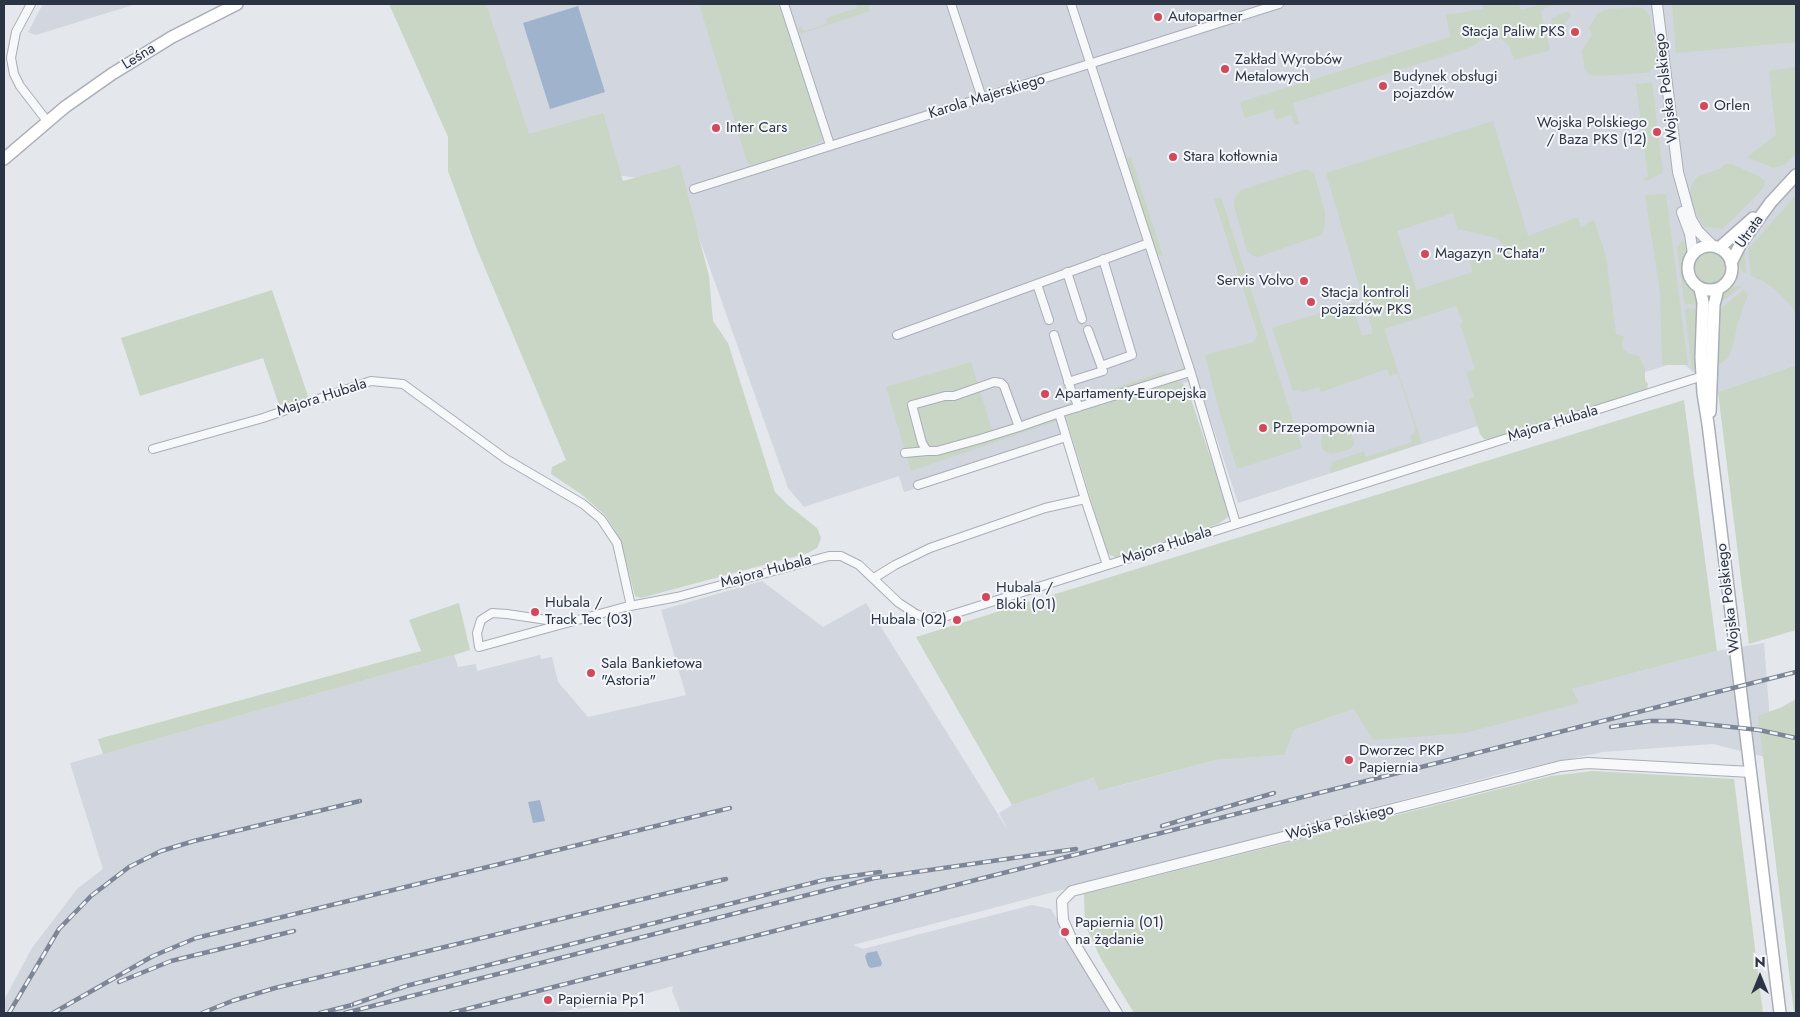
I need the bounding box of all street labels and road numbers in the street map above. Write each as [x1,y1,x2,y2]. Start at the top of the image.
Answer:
street label: Wojska Polskiego [1651,32,1683,144]
street label: Leśna [119,40,159,74]
street label: Karola Majerskiego [927,71,1047,123]
street label: Utrata [1732,212,1768,252]
street label: Majora Hubala [275,375,369,421]
street label: Majora Hubala [1506,402,1600,446]
street label: Majora Hubala [1120,523,1214,569]
street label: Wojska Polskiego [1713,542,1745,654]
street label: Majora Hubala [719,551,813,593]
street label: Wojska Polskiego [1284,801,1396,845]

